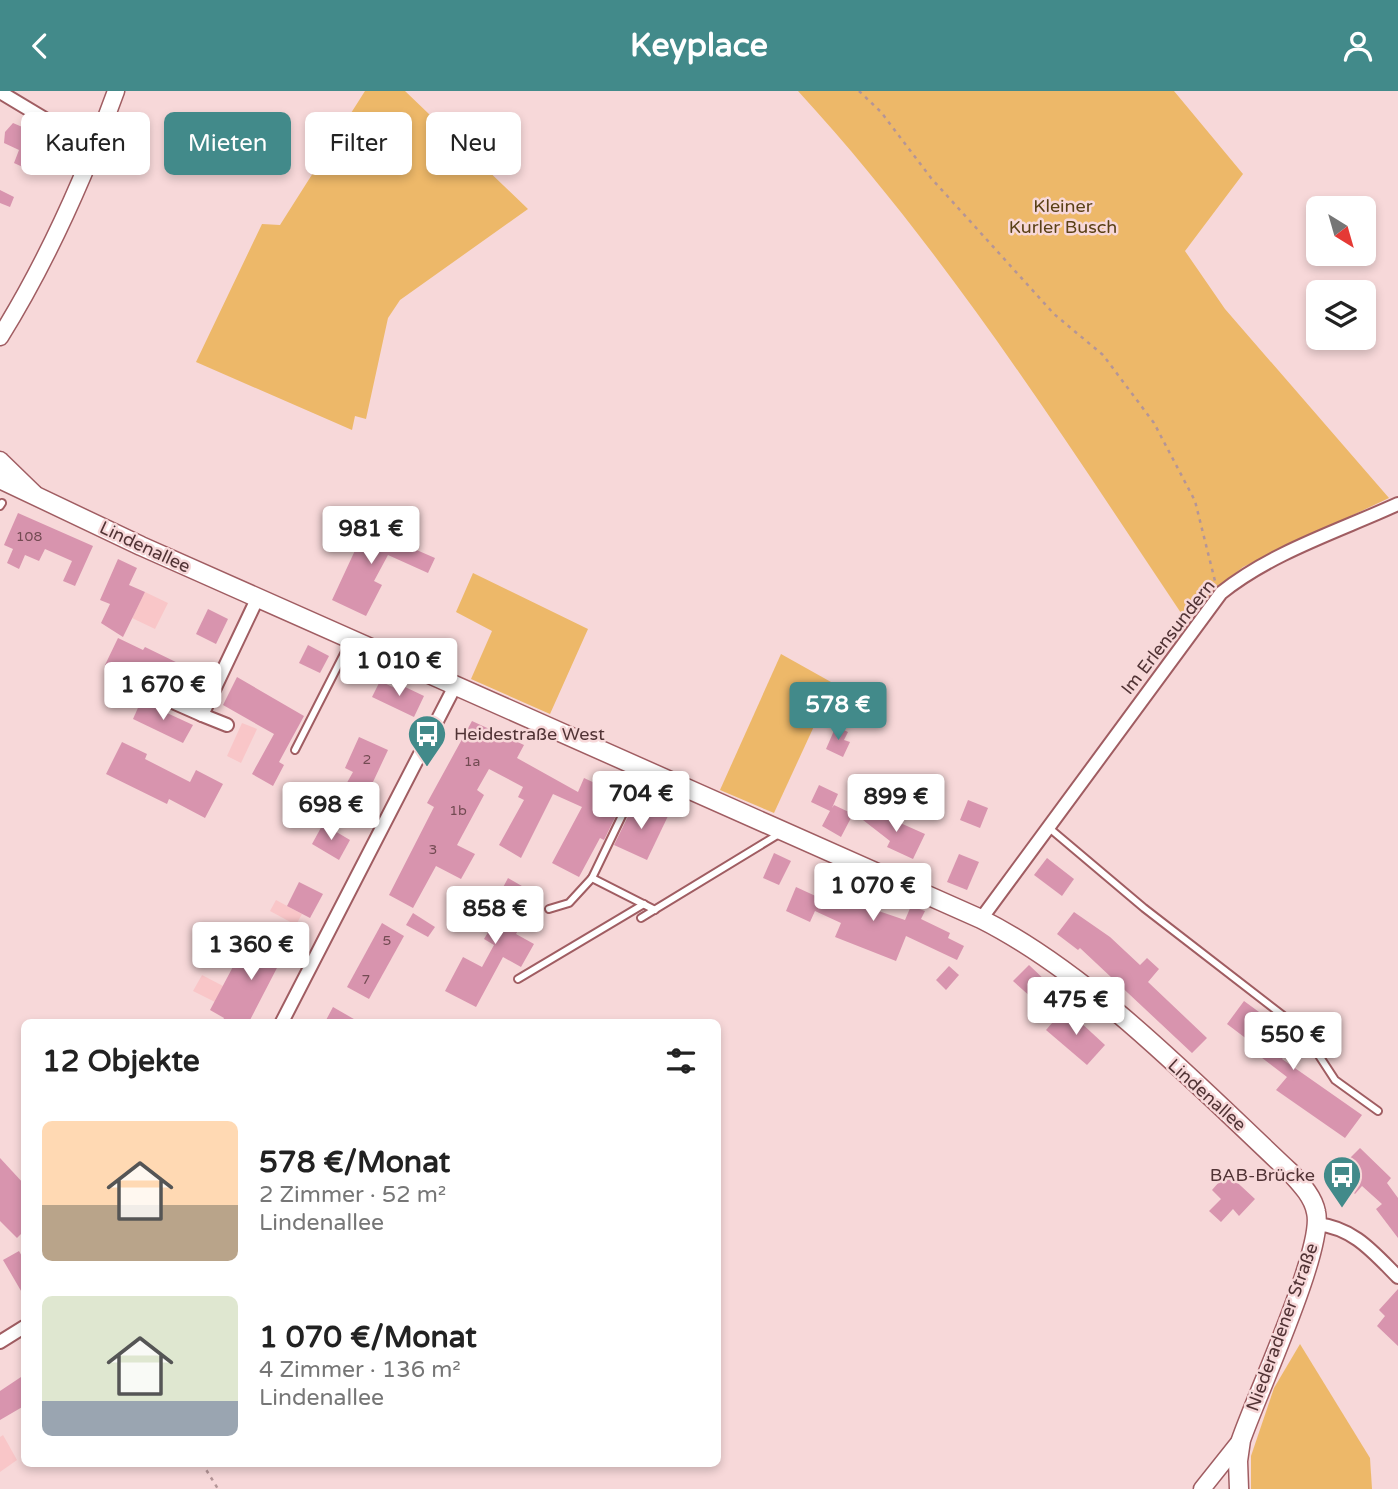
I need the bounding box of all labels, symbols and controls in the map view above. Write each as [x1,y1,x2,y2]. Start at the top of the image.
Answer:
icon: back [21,27,59,65]
text: Keyplace [630,27,768,65]
icon: person [1339,27,1377,65]
chip: Kaufen [21,112,150,175]
chip: Mieten [164,112,291,175]
chip: Filter [305,112,412,175]
chip: Neu [426,112,521,175]
park label: Kleiner Kurler Busch [1009,195,1117,238]
north arrow [1306,196,1376,266]
map controls [1306,196,1376,350]
button: layers [1306,280,1376,350]
pin: 981 € [322,507,420,566]
text: 981 € [339,515,404,543]
street label: Lindenallee [96,516,194,578]
house number: 108 [16,528,42,545]
street label: Im Erlensundern [1116,575,1220,699]
pin: 1 010 € [334,639,464,698]
text: 1 010 € [356,647,442,675]
pin: 1 670 € [98,663,228,722]
text: 1 670 € [120,671,206,699]
pin: 578 € [789,683,887,742]
text: 578 € [806,691,871,719]
bus stop icon: Heidestraße West [406,713,448,768]
place label: Heidestraße West [454,723,605,745]
house number: 2 [363,751,371,768]
house number: 1a [464,753,480,770]
pin: 704 € [592,771,690,831]
pin: 899 € [847,775,945,834]
text: 704 € [609,780,674,808]
pin: 698 € [282,783,380,842]
text: 899 € [864,783,929,811]
text: 698 € [299,791,364,819]
house number: 1b [449,802,467,819]
house number: 3 [429,841,437,858]
pin: 1 070 € [808,863,938,923]
text: 1 070 € [830,872,916,900]
pin: 858 € [446,887,544,946]
text: 858 € [463,895,528,923]
pin: 1 360 € [186,923,316,982]
text: 1 360 € [208,931,294,959]
house number: 5 [383,932,391,949]
house number: 7 [362,971,370,988]
pin: 475 € [1027,977,1125,1037]
text: 475 € [1044,986,1109,1014]
pin: 550 € [1244,1013,1342,1072]
text: 550 € [1261,1021,1326,1049]
icon: filters [662,1042,700,1080]
text: 12 Objekte [42,1043,200,1080]
street label: Lindenallee [1163,1054,1251,1136]
text: 578 €/Monat [259,1144,450,1181]
icon: home [98,1149,182,1233]
bus stop icon: BAB-Brücke [1321,1154,1363,1209]
place label: BAB-Brücke [1210,1164,1315,1186]
text: 2 Zimmer · 52 m² [259,1181,446,1209]
text: Lindenallee [259,1209,384,1237]
street label: Niederadener Straße [1241,1240,1323,1414]
text: 1 070 €/Monat [259,1319,477,1356]
icon: home [98,1324,182,1408]
text: 4 Zimmer · 136 m² [259,1356,461,1384]
text: Lindenallee [259,1384,384,1412]

